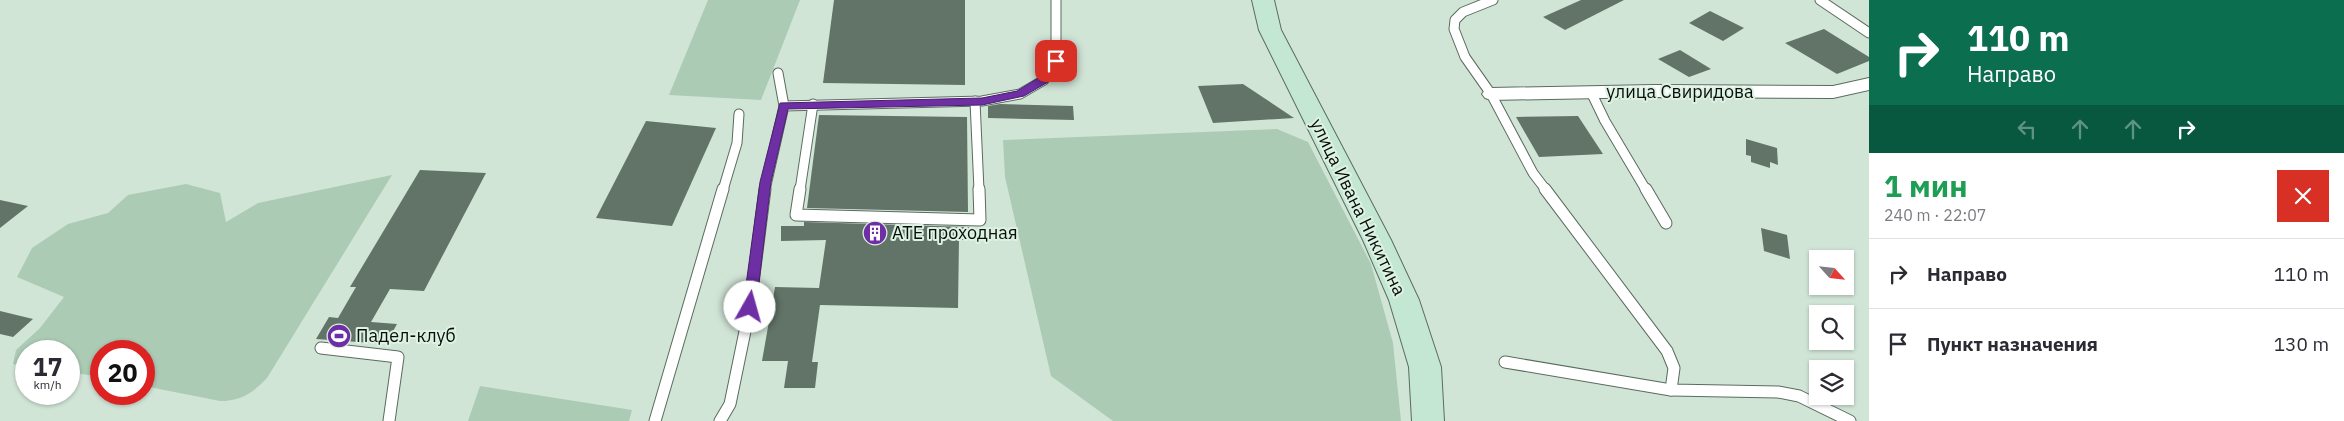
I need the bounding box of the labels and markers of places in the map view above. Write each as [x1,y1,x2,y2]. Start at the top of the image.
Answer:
pin [1035,40,1077,82]
building icon: АТЕ проходная [862,220,888,246]
place label: АТЕ проходная [892,221,1018,244]
sports icon: Падел-клуб [326,323,352,349]
place label: Падел-клуб [356,324,456,347]

